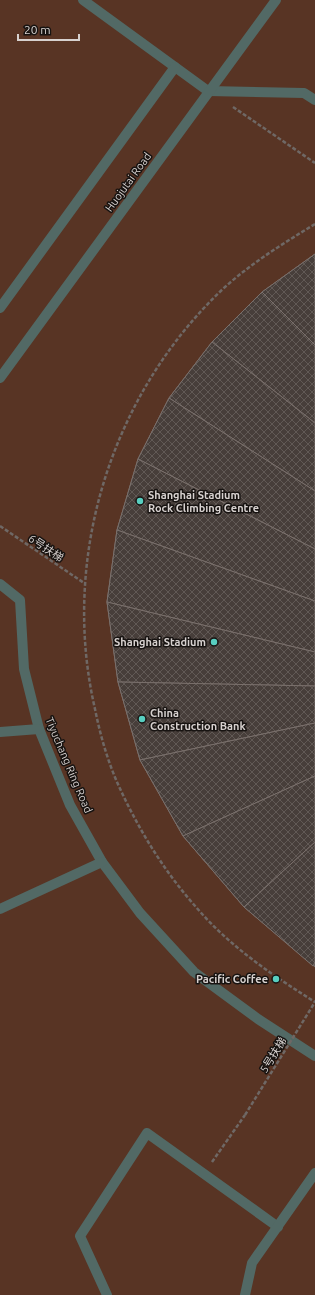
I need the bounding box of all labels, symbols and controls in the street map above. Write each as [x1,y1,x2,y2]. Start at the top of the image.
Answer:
scale bar [18,16,79,42]
text: 20 m [24,23,51,36]
street label: Huojutai Road [103,150,153,214]
place label: Shanghai Stadium Rock Climbing Centre [148,489,259,514]
marker: Shanghai Stadium Rock Climbing Centre [135,496,145,506]
street label: 6号扶梯 [26,532,66,564]
place label: Shanghai Stadium [114,636,206,648]
marker: Shanghai Stadium [209,637,219,647]
place label: China Construction Bank [150,707,246,732]
marker: China Construction Bank [137,714,147,724]
street label: Tiyuchang Ring Road [43,715,95,815]
place label: Pacific Coffee [196,973,268,985]
marker: Pacific Coffee [271,974,281,984]
street label: 5号扶梯 [258,1035,288,1075]

